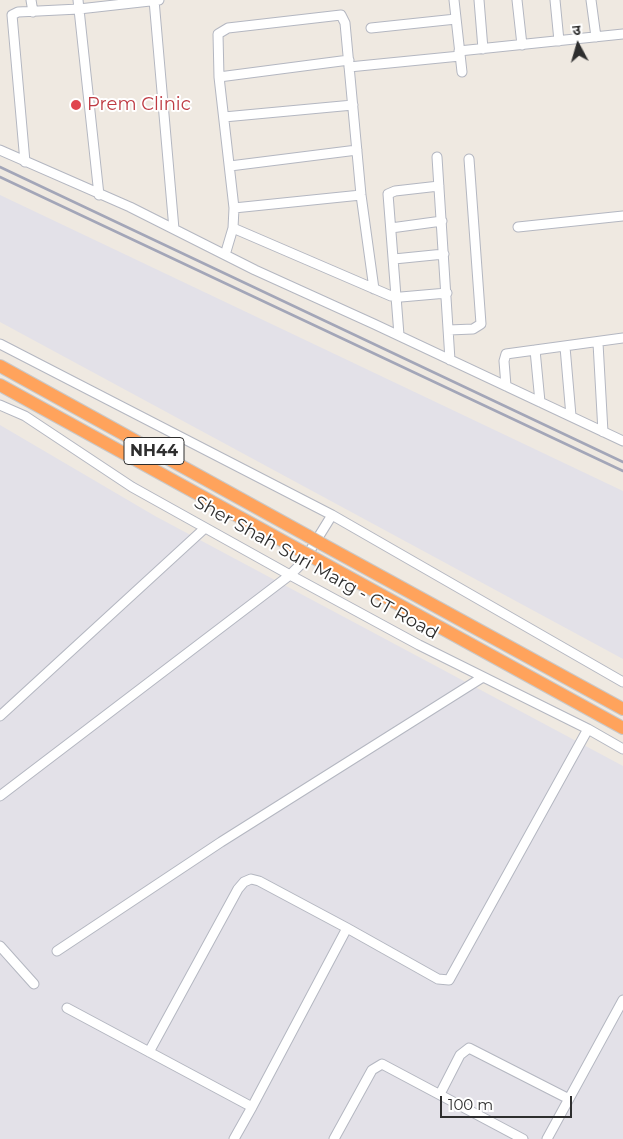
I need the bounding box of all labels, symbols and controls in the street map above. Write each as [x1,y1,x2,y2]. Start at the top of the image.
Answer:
north arrow [553,20,603,70]
text: उ [571,21,581,39]
place label: Prem Clinic [87,94,191,116]
marker: Prem Clinic [69,98,83,112]
road number: NH44 [124,438,184,464]
street label: Sher Shah Suri Marg - GT Road [190,492,442,644]
scale bar [443,1086,576,1118]
text: 100 m [448,1095,493,1114]

